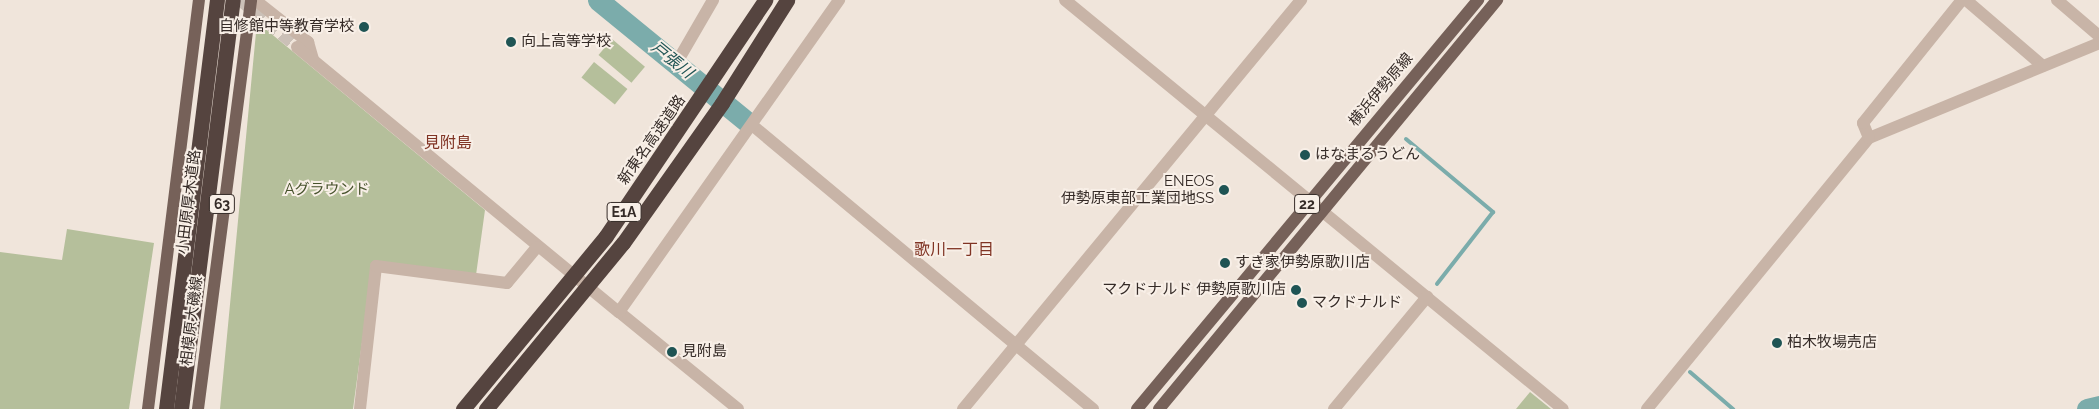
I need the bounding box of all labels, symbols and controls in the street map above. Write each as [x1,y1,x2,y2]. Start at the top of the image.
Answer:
place label: 自修館中等教育学校 [219,18,354,36]
marker: 自修館中等教育学校 [358,21,370,33]
place label: 向上高等学校 [521,33,611,51]
marker: 向上高等学校 [505,36,517,48]
water label: 戸張川 [647,37,697,83]
street label: 横浜伊勢原線 [1345,50,1417,130]
street label: 新東名高速道路 [615,92,689,188]
district label: 見附島 [424,133,472,153]
place label: はなまるうどん [1315,146,1420,164]
street label: 小田原厚木道路 [174,149,204,255]
marker: はなまるうどん [1299,149,1311,161]
place label: ENEOS 伊勢原東部工業団地SS [1061,172,1214,207]
park label: Aグラウンド [284,181,370,199]
marker: ENEOS 伊勢原東部工業団地SS [1218,184,1230,196]
road number: 63 [208,192,236,215]
road number: 22 [1293,192,1321,215]
road number: E1A [606,200,642,223]
district label: 歌川一丁目 [914,240,994,260]
place label: すき家伊勢原歌川店 [1235,254,1370,272]
marker: すき家伊勢原歌川店 [1219,257,1231,269]
street label: 相模原大磯線 [178,275,206,367]
place label: マクドナルド 伊勢原歌川店 [1102,281,1286,299]
marker: マクドナルド 伊勢原歌川店 [1290,284,1302,296]
place label: マクドナルド [1312,294,1402,312]
marker: マクドナルド [1296,297,1308,309]
place label: 柏木牧場売店 [1787,334,1877,352]
marker: 柏木牧場売店 [1771,337,1783,349]
place label: 見附島 [682,343,727,361]
marker: 見附島 [666,346,678,358]

